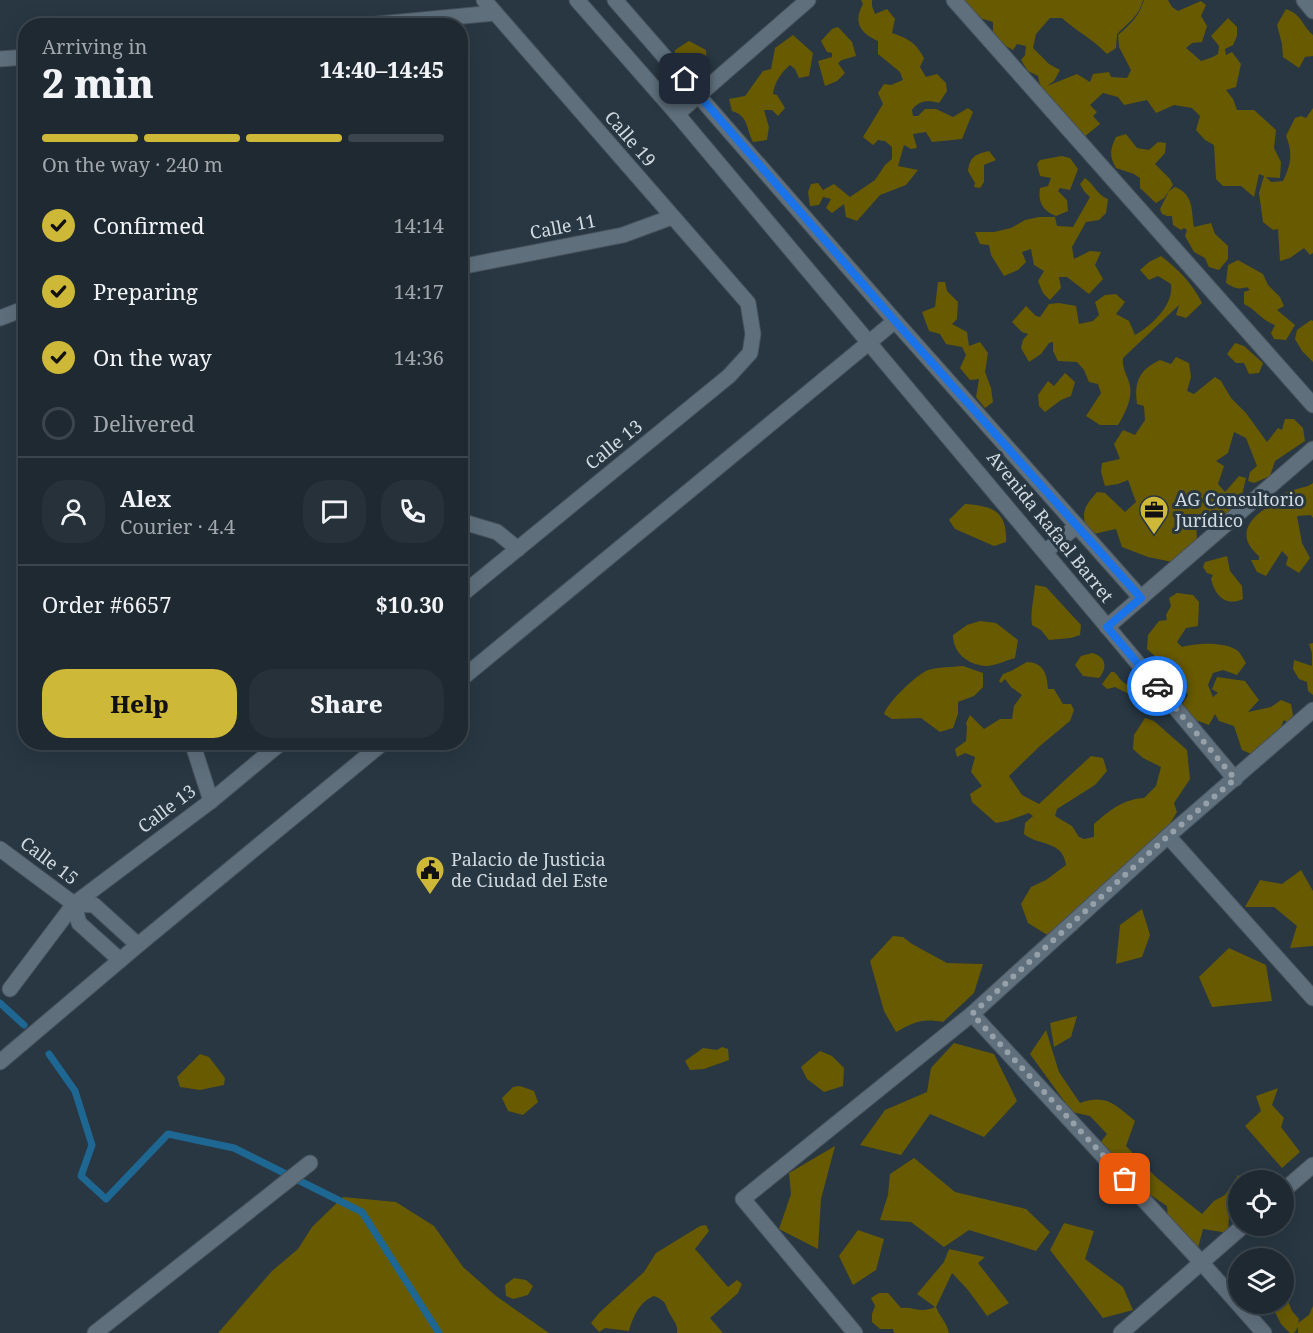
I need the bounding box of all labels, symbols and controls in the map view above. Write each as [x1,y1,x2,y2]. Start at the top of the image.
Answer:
text: Arriving in [42,33,147,60]
pin [659,53,710,104]
text: 14:40–14:45 [320,54,444,84]
text: 2 min [42,56,154,109]
icon: home [668,62,701,95]
street label: Calle 19 [600,105,662,171]
text: On the way · 240 m [42,151,223,178]
street label: Calle 11 [528,208,598,244]
icon: check [42,209,75,242]
text: Confirmed [93,210,204,240]
text: 14:14 [394,212,444,239]
icon: check [42,275,75,308]
text: Preparing [93,276,198,306]
text: 14:17 [394,278,444,305]
icon: check [42,341,75,374]
text: On the way [93,342,212,372]
text: 14:36 [394,344,444,371]
text: Delivered [93,408,195,438]
street label: Calle 13 [580,414,647,475]
street label: Avenida Rafael Barret [982,446,1119,607]
button: person [42,480,105,543]
button: chat [303,480,366,543]
button: phone [381,480,444,543]
text: Alex [120,483,171,513]
place label: AG Consultorio Jurídico [1174,487,1304,532]
office icon: AG Consultorio Jurídico [1138,494,1170,536]
text: Courier · 4.4 [120,513,235,540]
text: Order #6657 [42,589,172,619]
text: $10.30 [375,589,444,619]
courier [1127,656,1187,716]
button: Help [42,669,237,738]
button: Share [249,669,444,738]
icon: car [1141,670,1174,703]
street label: Calle 13 [133,779,200,838]
street label: Calle 15 [16,831,83,890]
place label: Palacio de Justicia de Ciudad del Este [451,847,608,892]
public building icon: Palacio de Justicia de Ciudad del Este [414,854,446,896]
pin [1099,1153,1150,1204]
icon: bag [1108,1162,1141,1195]
map controls [1228,1170,1294,1314]
button: locate [1228,1170,1294,1236]
button: layers [1228,1248,1294,1314]

